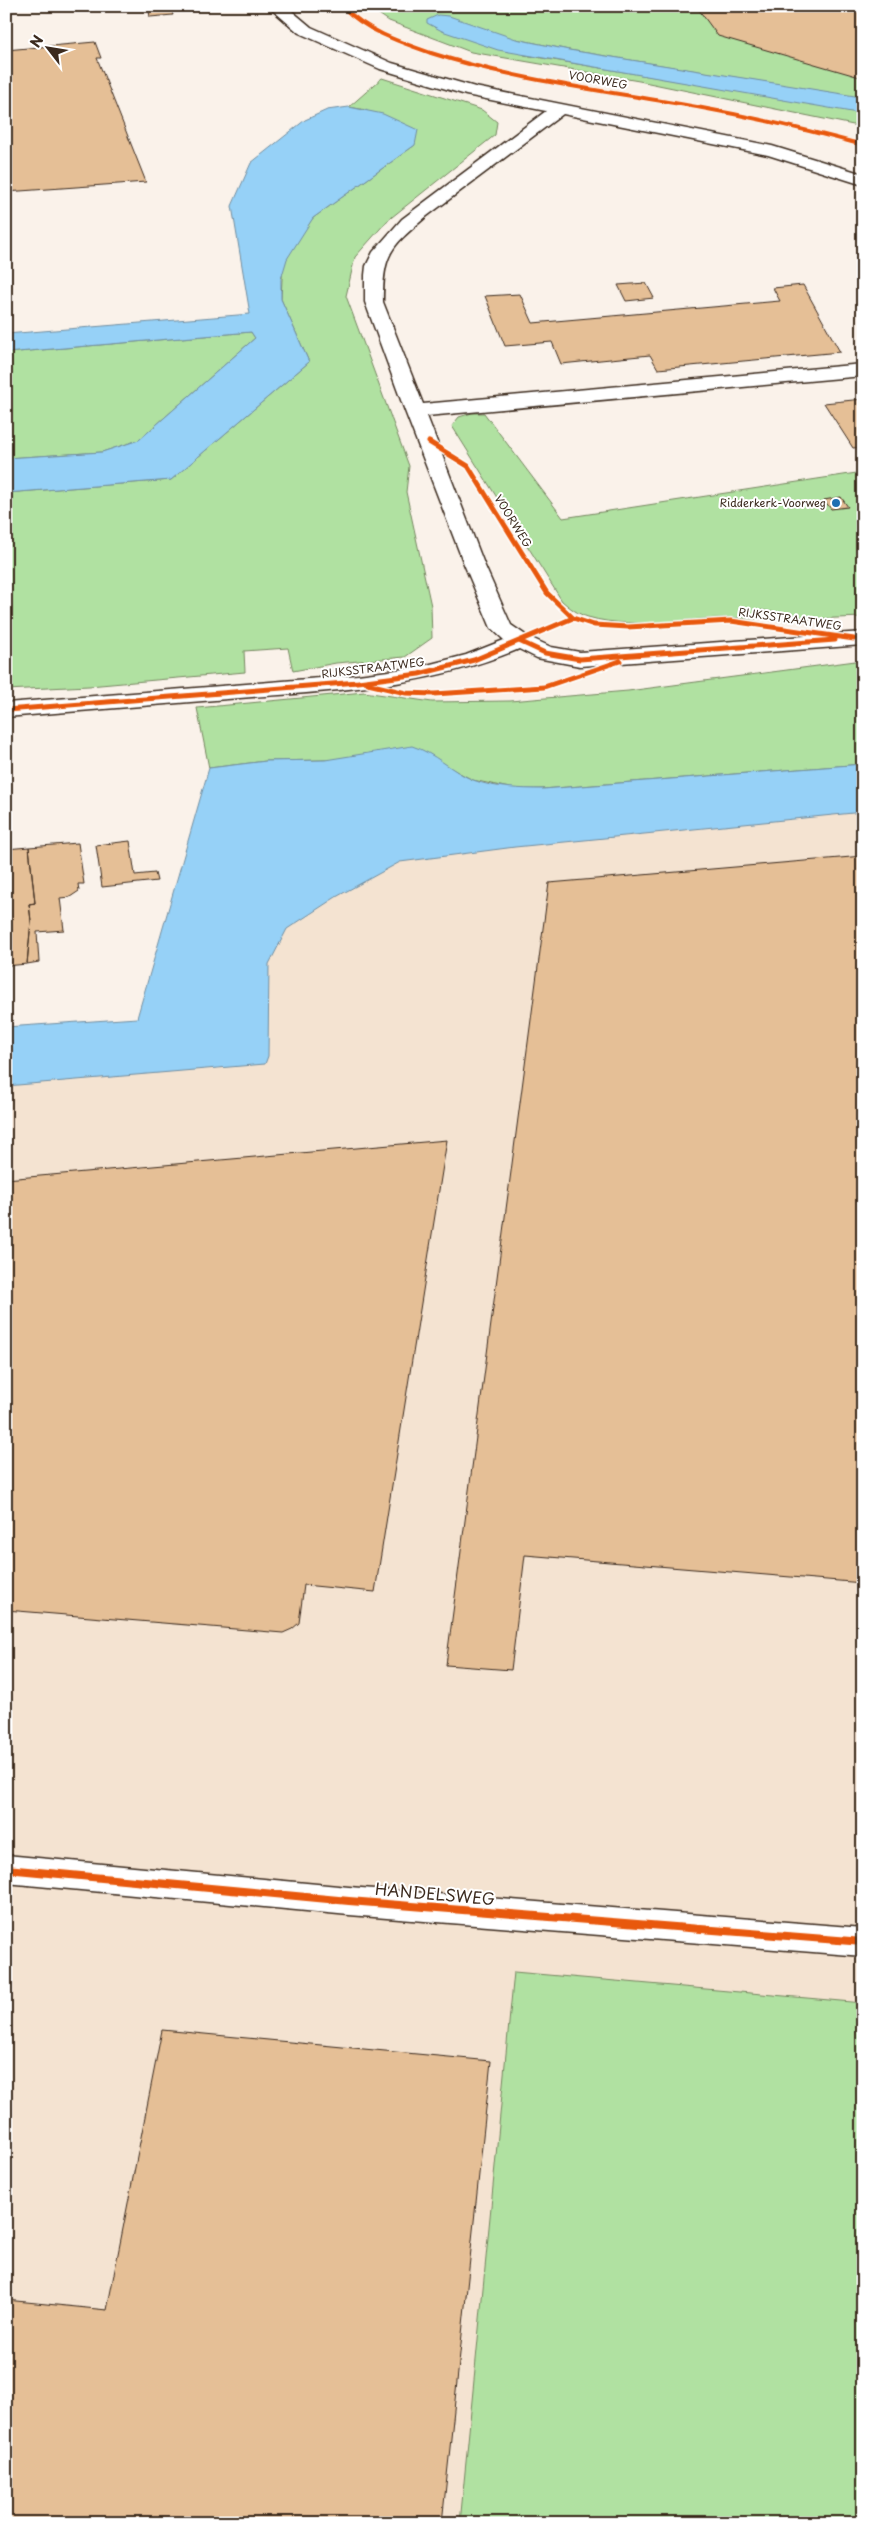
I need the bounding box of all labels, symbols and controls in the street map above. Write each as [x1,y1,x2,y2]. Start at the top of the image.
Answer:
north arrow [22,22,72,72]
text: N [25,31,48,51]
street label: VOORWEG [567,66,629,93]
street label: VOORWEG [490,491,536,550]
place label: Ridderkerk-Voorweg [720,494,826,511]
marker: Ridderkerk-Voorweg [830,497,842,509]
street label: RIJKSSTRAATWEG [737,603,843,634]
street label: RIJKSSTRAATWEG [320,653,426,682]
street label: HANDELSWEG [374,1876,496,1910]

